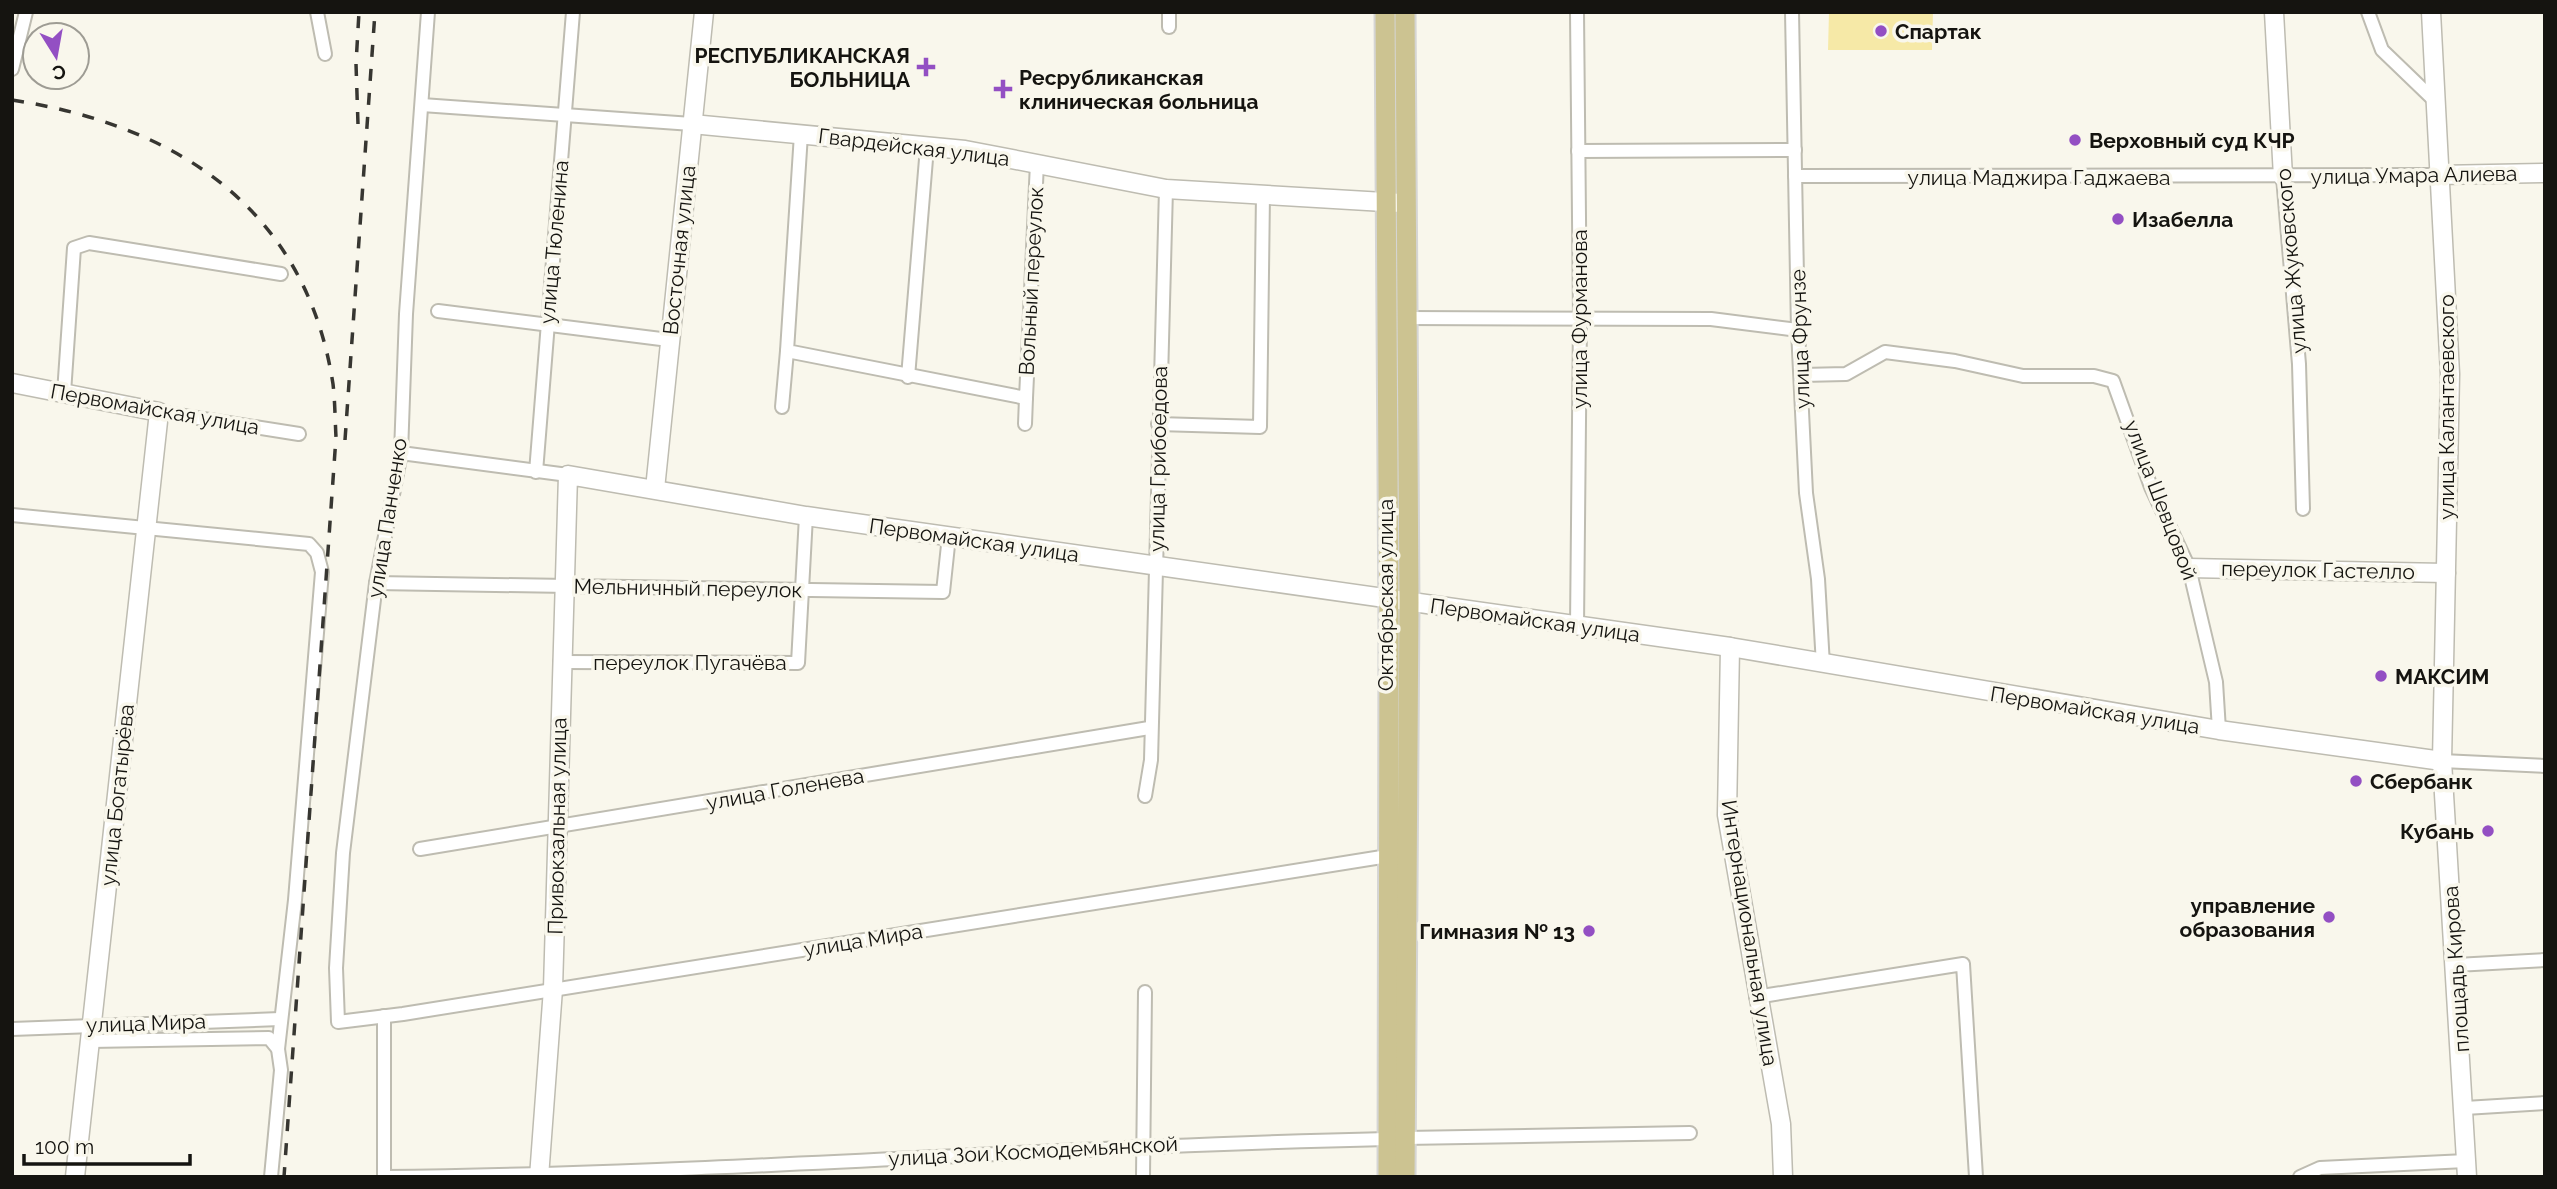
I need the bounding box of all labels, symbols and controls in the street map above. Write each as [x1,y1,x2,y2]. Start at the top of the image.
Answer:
place label: Спартак [1895,19,1982,44]
north arrow [21,21,91,91]
marker: Спартак [1873,23,1889,39]
place label: РЕСПУБЛИКАНСКАЯ БОЛЬНИЦА [694,43,911,92]
marker: РЕСПУБЛИКАНСКАЯ БОЛЬНИЦА [916,57,936,77]
text: С [51,61,68,85]
place label: Ресрубликанская клиническая больница [1019,65,1258,114]
marker: Ресрубликанская клиническая больница [993,79,1013,99]
street label: Гвардейская улица [817,123,1011,171]
place label: Верховный суд КЧР [2089,128,2295,153]
marker: Верховный суд КЧР [2067,132,2083,148]
street label: улица Тюленина [534,159,574,325]
street label: улица Умара Алиева [2310,161,2518,189]
street label: Восточная улица [658,164,700,336]
street label: улица Маджира Гаджаева [1908,165,2170,190]
street label: улица Жуковского [2270,167,2312,355]
street label: Вольный переулок [1014,186,1048,376]
place label: Изабелла [2132,207,2233,232]
marker: Изабелла [2110,211,2126,227]
street label: улица Фурманова [1567,229,1592,409]
street label: улица Фрунзе [1785,269,1815,409]
street label: улица Калантаевского [2434,294,2459,520]
street label: улица Грибоедова [1144,366,1172,552]
street label: Первомайская улица [49,378,261,440]
street label: улица Шевцовой [2119,417,2203,583]
street label: улица Панченко [362,436,412,600]
street label: Октябрьская улица [1373,499,1398,691]
street label: Первомайская улица [868,513,1080,567]
street label: переулок Гастелло [2221,556,2415,584]
street label: Мельничный переулок [573,574,803,602]
street label: Первомайская улица [1429,593,1641,647]
street label: переулок Пугачёва [593,650,787,675]
place label: МАКСИМ [2395,664,2490,689]
marker: МАКСИМ [2373,668,2389,684]
street label: Первомайская улица [1989,681,2201,739]
street label: улица Богатырёва [95,703,139,887]
street label: Привокзальная улица [543,717,571,935]
street label: улица Голенева [704,763,866,815]
place label: Сбербанк [2370,769,2473,794]
marker: Сбербанк [2348,773,2364,789]
street label: Интернациональная улица [1717,798,1783,1068]
place label: Кубань [2400,819,2474,844]
marker: Кубань [2480,823,2496,839]
street label: площадь Кирова [2438,885,2474,1053]
place label: управление образования [2179,893,2315,942]
marker: управление образования [2321,909,2337,925]
street label: улица Мира [802,918,924,962]
place label: Гимназия № 13 [1419,919,1575,944]
marker: Гимназия № 13 [1581,923,1597,939]
street label: улица Мира [86,1008,206,1038]
scale bar [24,1122,191,1166]
street label: улица Зои Космодемьянской [888,1131,1178,1171]
text: 100 m [35,1134,94,1159]

